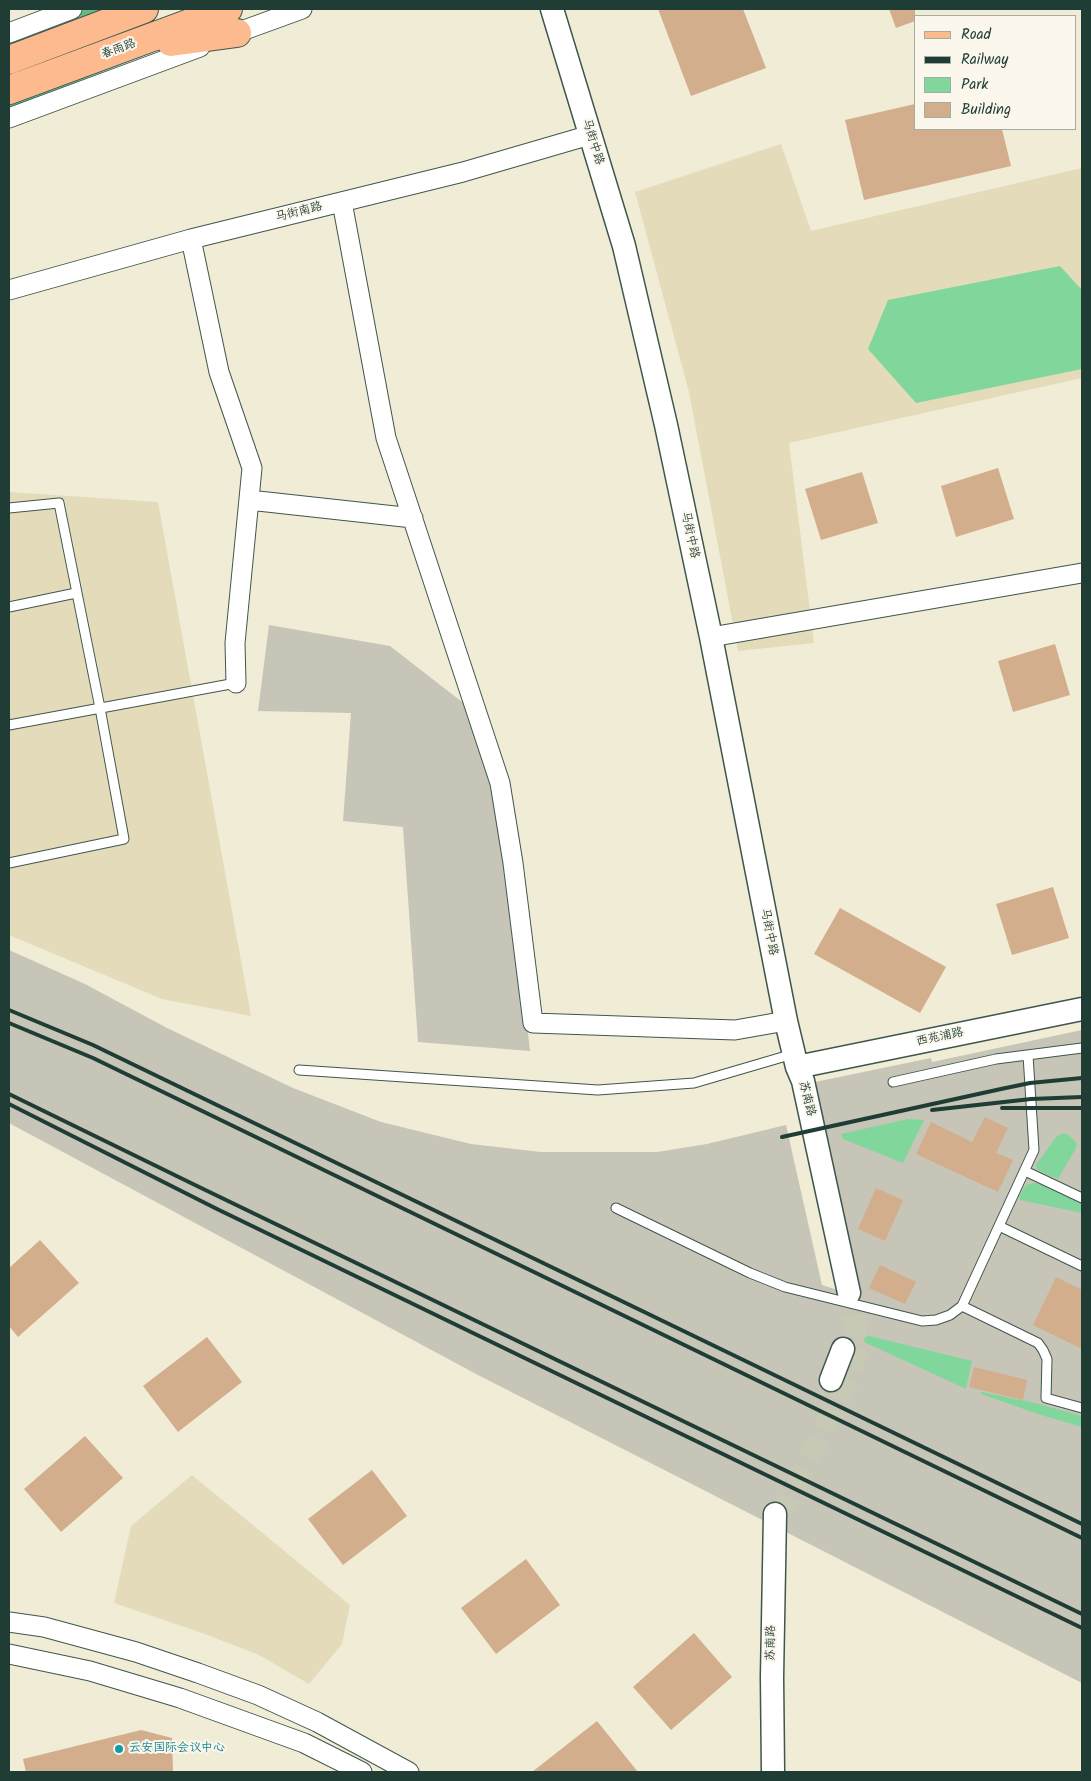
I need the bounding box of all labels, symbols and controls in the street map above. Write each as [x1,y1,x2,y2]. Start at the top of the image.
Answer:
legend [914,15,1076,130]
text: Road [961,23,991,47]
street label: 春雨路 [100,37,138,63]
text: Railway [961,48,1008,72]
text: Park [961,73,988,97]
text: Building [961,98,1011,122]
street label: 马街中路 [578,117,606,167]
street label: 马街南路 [274,200,324,226]
street label: 马街中路 [677,510,701,560]
street label: 马街中路 [756,907,780,957]
street label: 西苑浦路 [915,1026,965,1050]
street label: 苏南路 [795,1080,817,1118]
street label: 苏南路 [764,1625,780,1661]
place label: 云安国际会议中心 [129,1742,225,1756]
marker: 云安国际会议中心 [113,1743,125,1755]

